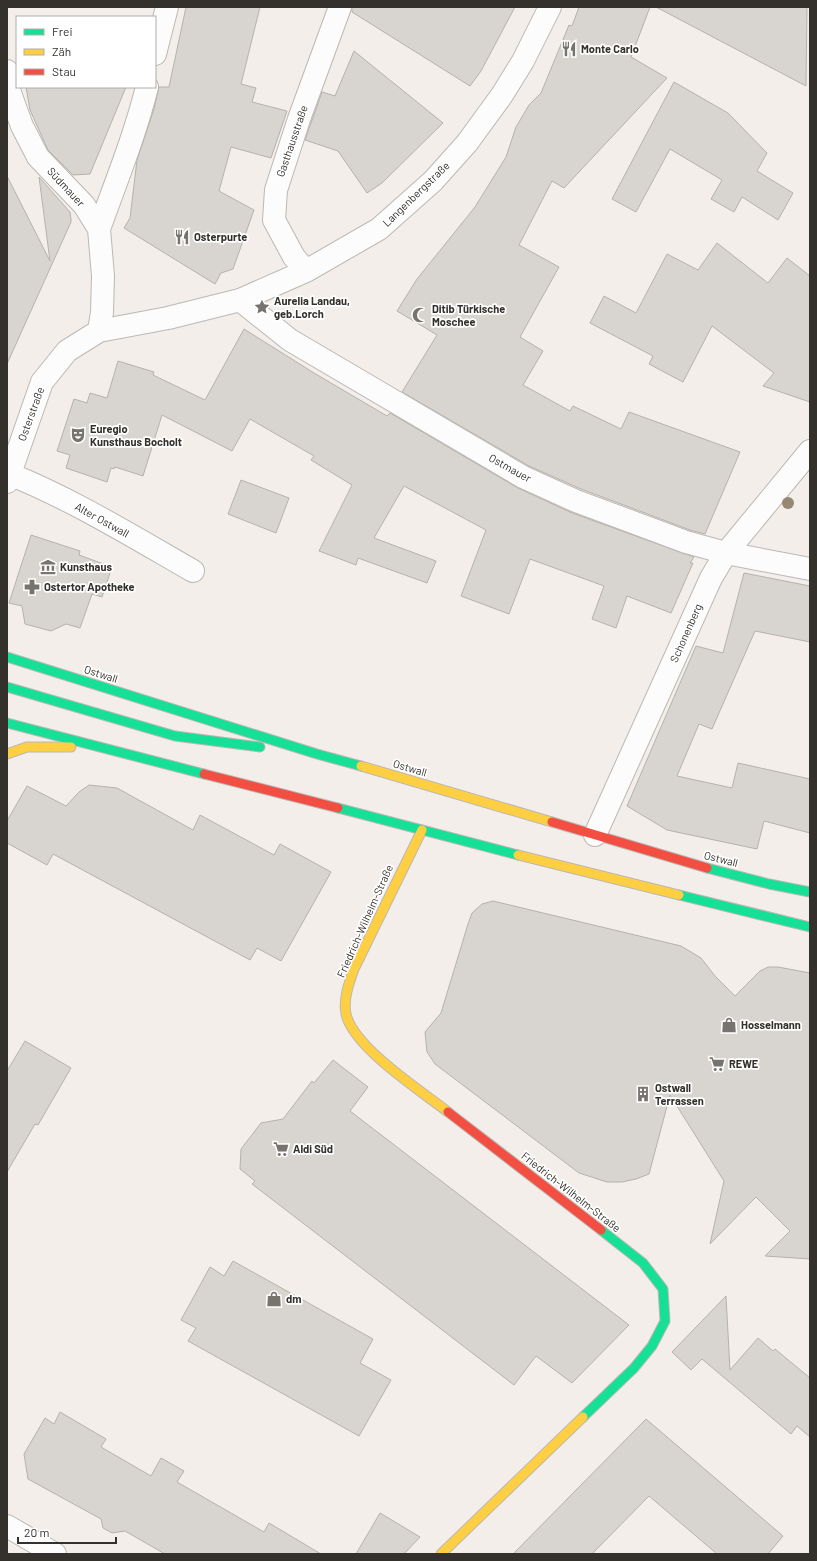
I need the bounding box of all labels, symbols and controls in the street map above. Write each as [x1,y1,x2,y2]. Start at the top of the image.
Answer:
legend [16,16,156,88]
text: Frei [52,24,72,38]
restaurant icon: Monte Carlo [560,40,578,58]
place label: Monte Carlo [581,42,639,55]
text: Zäh [52,44,71,58]
text: Stau [52,64,76,78]
street label: Gasthausstraße [273,103,310,178]
street label: Langenbergstraße [380,158,452,229]
street label: Südmauer [45,164,88,209]
restaurant icon: Osterpurte [173,228,191,246]
place label: Osterpurte [194,230,247,243]
place label: Aurelia Landau, geb.Lorch [274,294,350,320]
place icon: Aurelia Landau, geb.Lorch [253,298,271,316]
place label: Ditib Türkische Moschee [432,302,505,328]
mosque icon: Ditib Türkische Moschee [411,306,429,324]
street label: Osterstraße [15,385,46,443]
place label: Euregio Kunsthaus Bocholt [90,422,182,448]
theatre icon: Euregio Kunsthaus Bocholt [69,426,87,444]
street label: Ostmauer [487,451,534,485]
street label: Alter Ostwall [73,499,132,540]
museum icon: Kunsthaus [39,558,57,576]
place label: Kunsthaus [60,560,112,573]
pharmacy icon: Ostertor Apotheke [23,578,41,596]
place label: Ostertor Apotheke [44,580,134,593]
street label: Schonenberg [667,601,704,664]
street label: Ostwall [83,662,120,685]
street label: Ostwall [392,756,429,779]
street label: Ostwall [703,848,739,869]
street label: Friedrich-Wilhelm-Straße [334,862,395,979]
shop icon: Hosselmann [720,1016,738,1034]
place label: Hosselmann [741,1018,801,1031]
supermarket icon: REWE [708,1055,726,1073]
place label: REWE [729,1057,759,1070]
place label: Ostwall Terrassen [655,1081,704,1107]
building icon: Ostwall Terrassen [634,1085,652,1103]
supermarket icon: Aldi Süd [272,1140,290,1158]
place label: Aldi Süd [293,1142,333,1155]
street label: Friedrich-Wilhelm-Straße [519,1149,624,1234]
shop icon: dm [265,1290,283,1308]
place label: dm [286,1292,301,1305]
scale bar [18,1519,116,1545]
text: 20 m [24,1525,50,1539]

